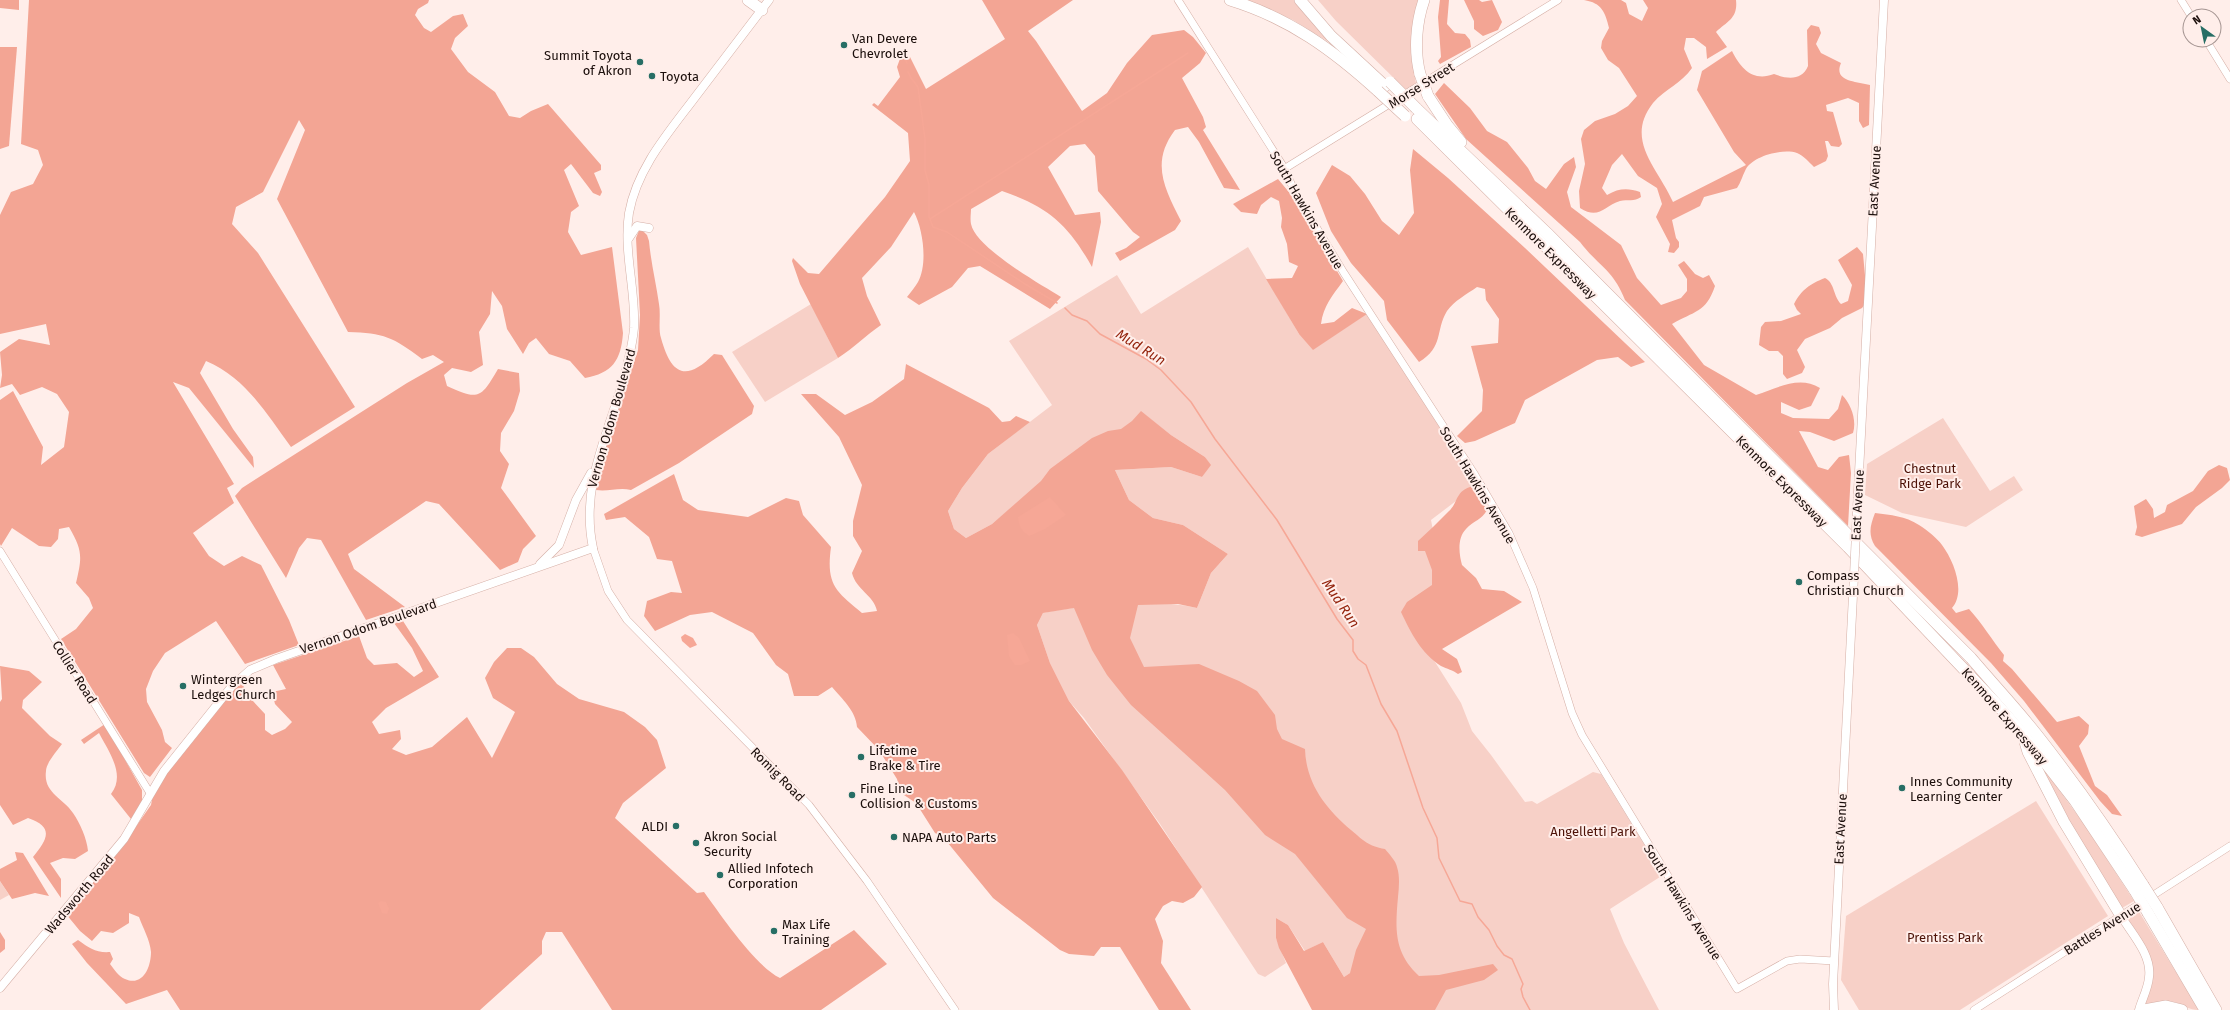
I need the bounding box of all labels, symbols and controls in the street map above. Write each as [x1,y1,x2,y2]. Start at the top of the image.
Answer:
north arrow [2182,8,2222,48]
text: N [2190,13,2203,27]
place label: Van Devere Chevrolet [852,31,917,61]
marker: Van Devere Chevrolet [839,40,849,50]
place label: Summit Toyota of Akron [544,48,632,78]
marker: Summit Toyota of Akron [635,57,645,67]
street label: Morse Street [1386,59,1457,111]
place label: Toyota [660,69,699,84]
marker: Toyota [647,71,657,81]
street label: East Avenue [1865,145,1884,217]
street label: South Hawkins Avenue [1267,149,1347,272]
street label: Kenmore Expressway [1502,205,1600,303]
water label: Mud Run [1113,326,1169,369]
street label: Vernon Odom Boulevard [584,347,638,489]
street label: South Hawkins Avenue [1437,424,1518,546]
street label: Kenmore Expressway [1733,433,1831,531]
park label: Chestnut Ridge Park [1899,461,1961,491]
street label: East Avenue [1848,469,1867,541]
place label: Compass Christian Church [1807,568,1904,598]
water label: Mud Run [1318,576,1363,631]
marker: Compass Christian Church [1794,577,1804,587]
street label: Vernon Odom Boulevard [298,596,439,657]
street label: Collier Road [49,638,100,707]
street label: Kenmore Expressway [1959,665,2051,768]
place label: Wintergreen Ledges Church [191,672,276,702]
marker: Wintergreen Ledges Church [178,681,188,691]
place label: Lifetime Brake & Tire [869,743,941,773]
street label: Romig Road [748,744,808,804]
marker: Lifetime Brake & Tire [856,752,866,762]
place label: Innes Community Learning Center [1910,774,2013,804]
place label: Fine Line Collision & Customs [860,781,977,811]
marker: Innes Community Learning Center [1897,783,1907,793]
marker: Fine Line Collision & Customs [847,790,857,800]
street label: East Avenue [1831,793,1850,865]
place label: ALDI [642,819,668,834]
marker: ALDI [671,821,681,831]
park label: Angelletti Park [1550,824,1636,839]
place label: Akron Social Security [704,829,777,859]
place label: NAPA Auto Parts [902,830,996,845]
marker: NAPA Auto Parts [889,832,899,842]
marker: Akron Social Security [691,838,701,848]
street label: South Hawkins Avenue [1641,842,1724,963]
street label: Wadsworth Road [42,852,117,937]
place label: Allied Infotech Corporation [728,861,814,891]
marker: Allied Infotech Corporation [715,870,725,880]
street label: Battles Avenue [2061,899,2143,958]
place label: Max Life Training [782,917,830,947]
marker: Max Life Training [769,926,779,936]
park label: Prentiss Park [1907,930,1983,945]

